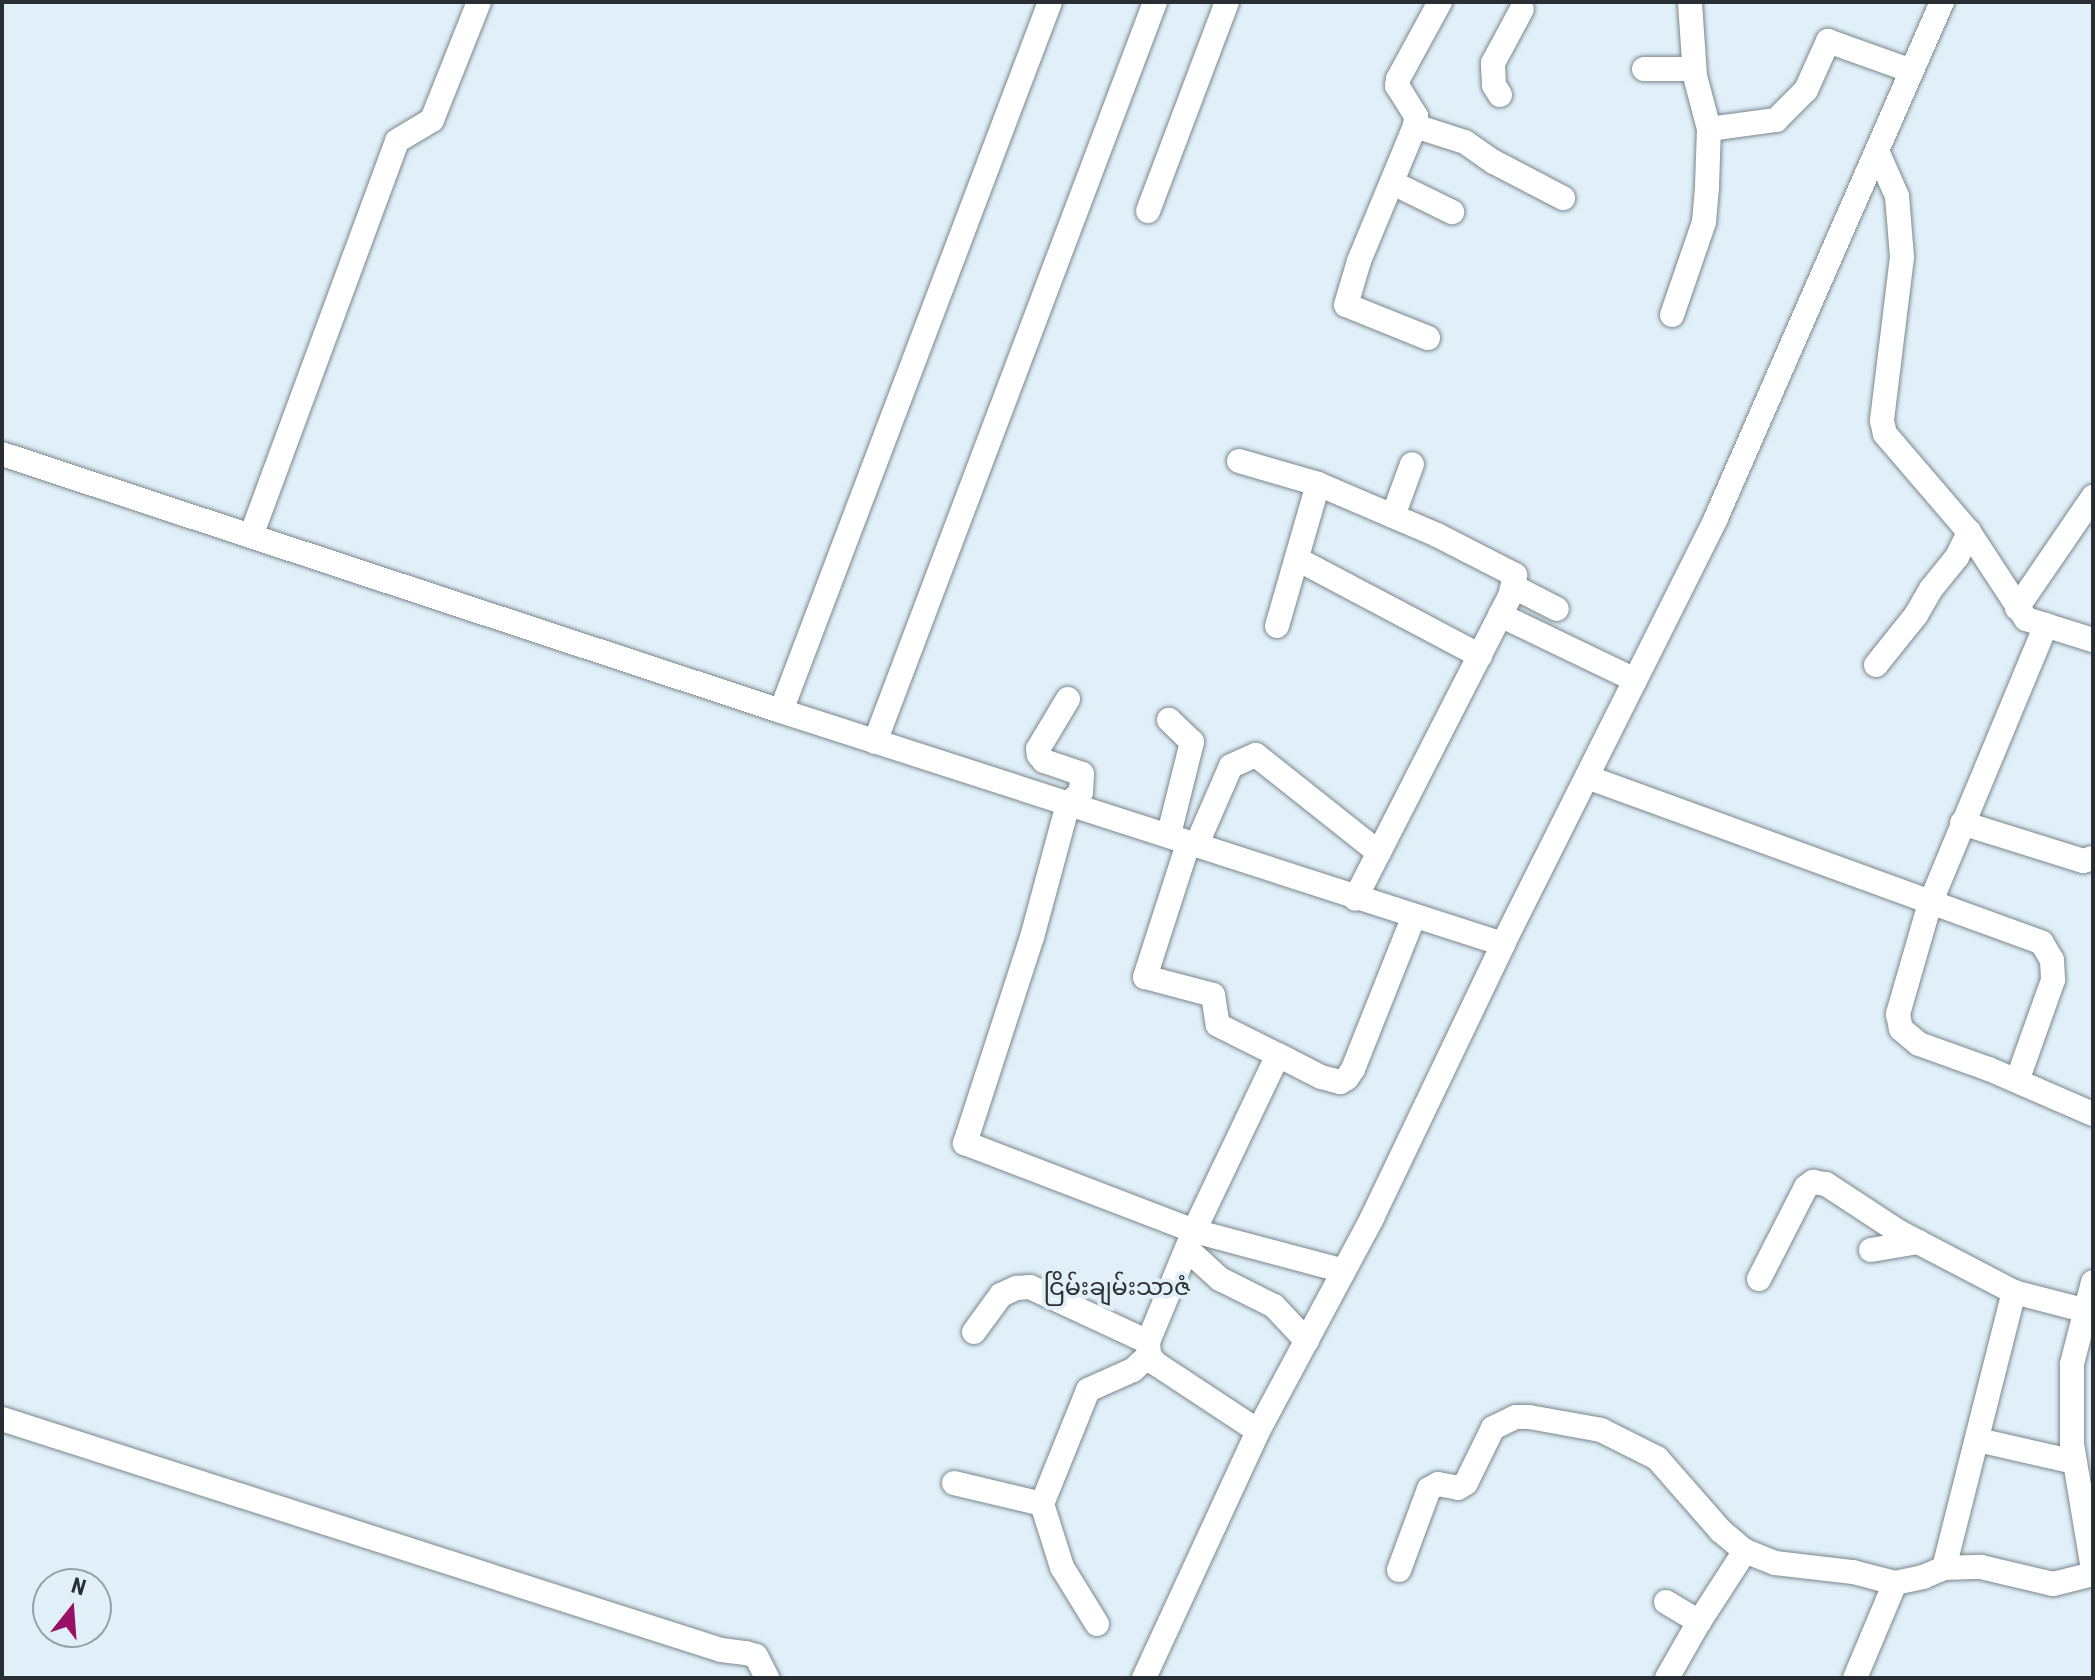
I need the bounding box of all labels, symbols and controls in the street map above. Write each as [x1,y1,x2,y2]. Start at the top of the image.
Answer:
district label: ငြိမ်းချမ်းသာဇံ [1044,1274,1190,1302]
north arrow [32,1568,112,1648]
text: N [68,1573,89,1600]

